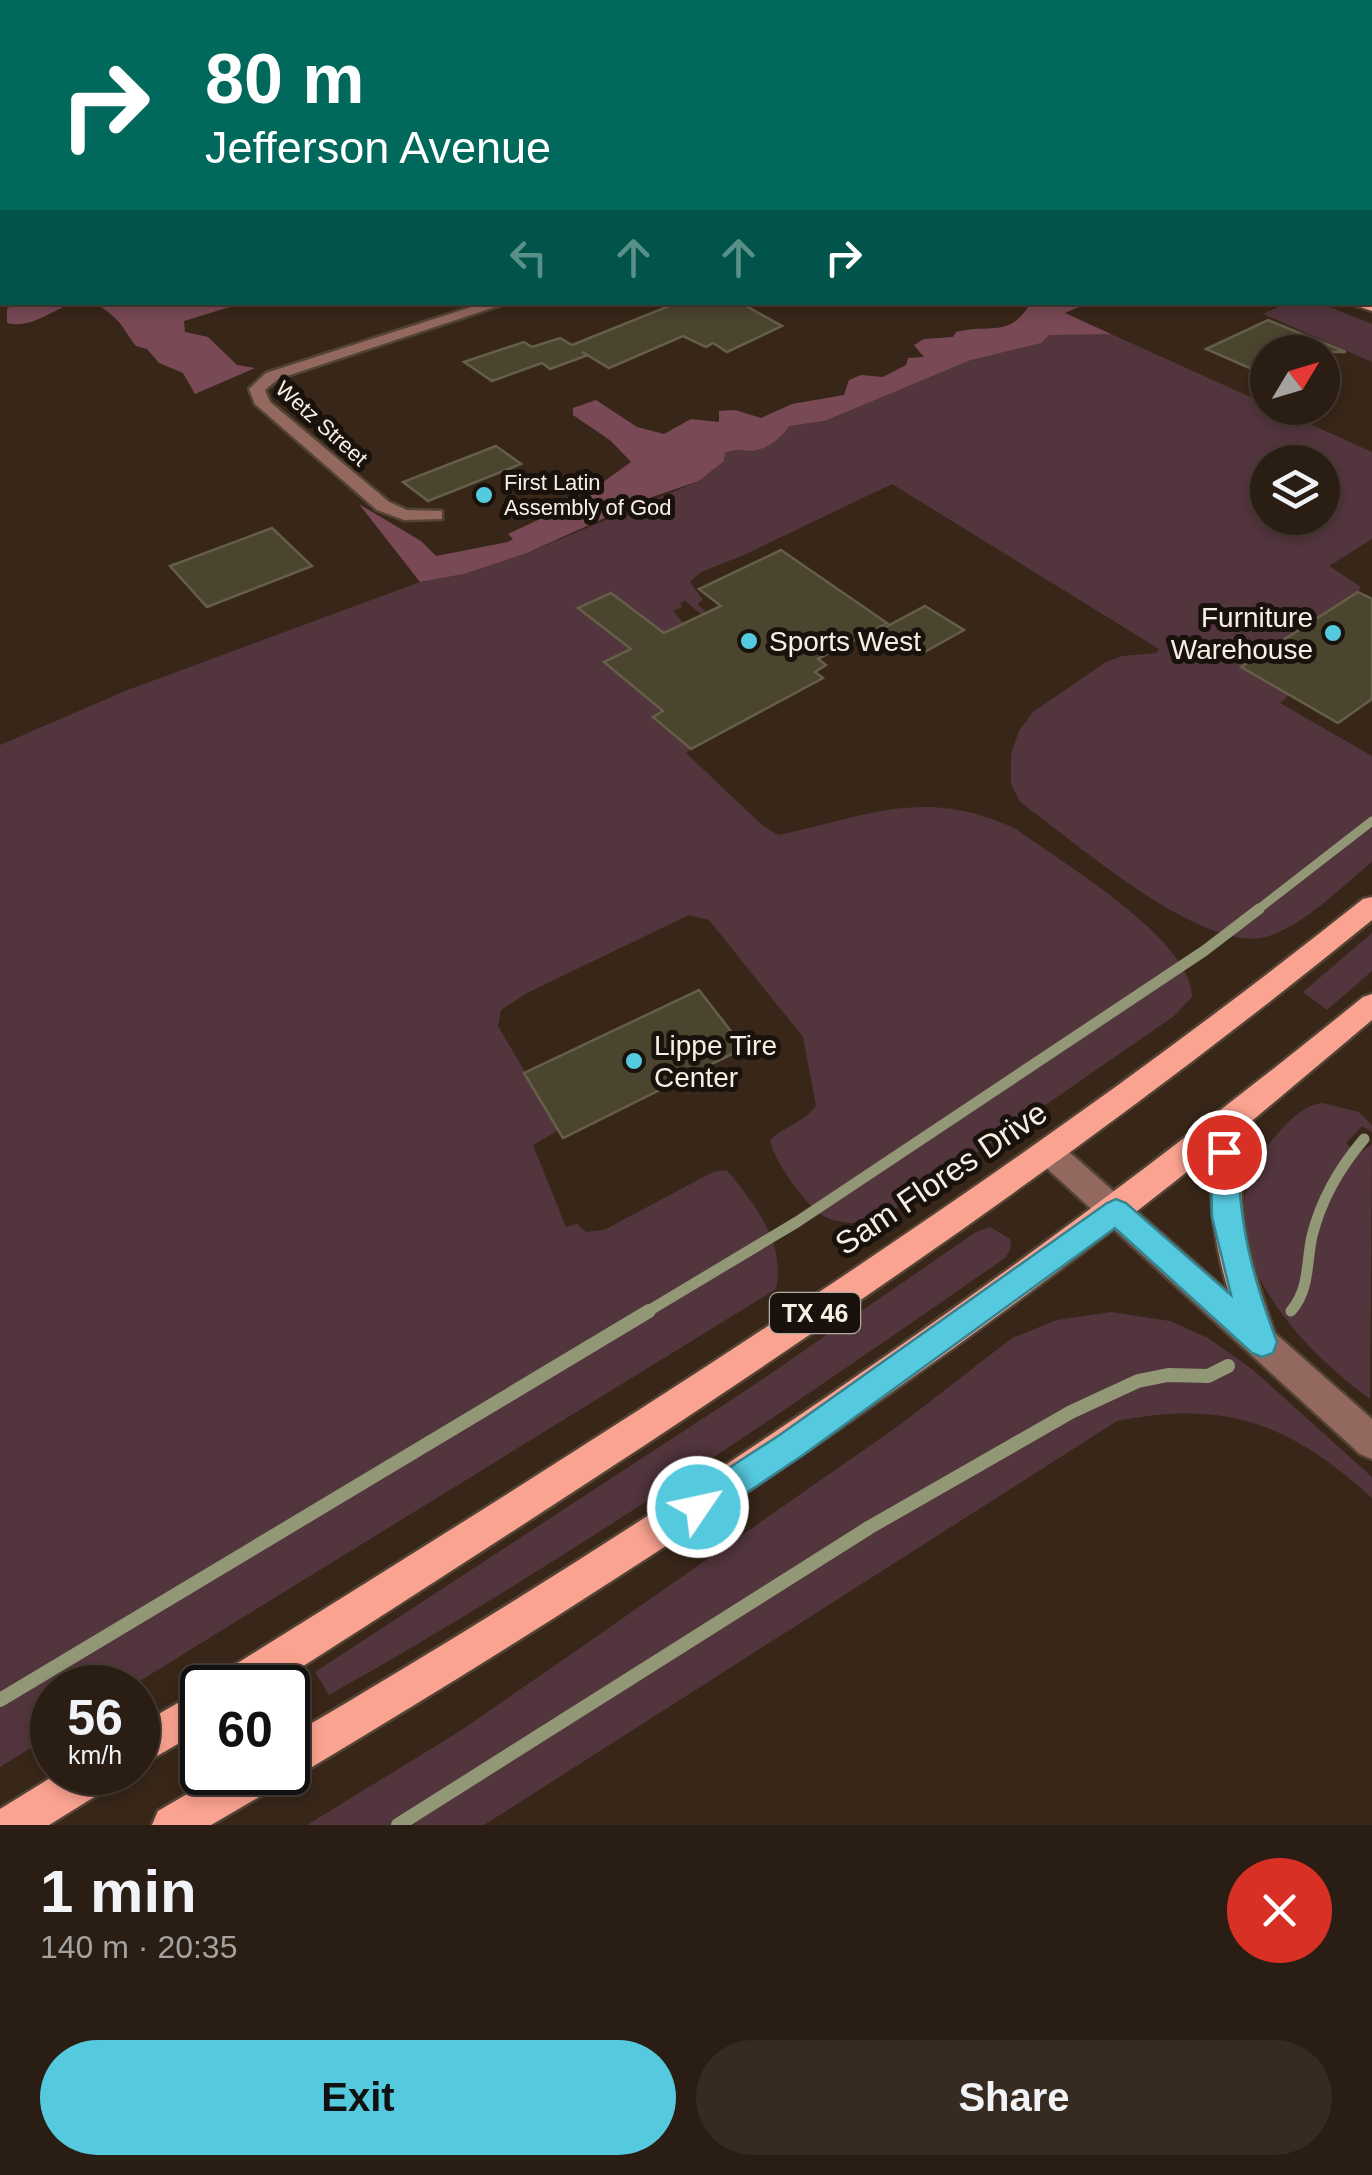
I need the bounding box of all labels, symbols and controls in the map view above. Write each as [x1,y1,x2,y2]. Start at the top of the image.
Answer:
icon: right [40,40,170,170]
text: 80 m [205,40,365,118]
text: Jefferson Avenue [205,122,551,173]
icon: left [501,230,556,285]
icon: ahead [606,230,661,285]
icon: ahead [711,230,766,285]
icon: right [816,230,871,285]
north arrow [1250,335,1340,425]
map controls [1250,335,1340,535]
street label: Wetz Street [271,376,373,471]
button: layers [1250,445,1340,535]
place label: First Latin Assembly of God [504,470,672,520]
marker: First Latin Assembly of God [473,484,495,506]
place label: Furniture Warehouse [1171,602,1313,665]
marker: Furniture Warehouse [1322,622,1344,644]
place label: Sports West [769,626,921,657]
marker: Sports West [738,630,760,652]
place label: Lippe Tire Center [654,1030,777,1093]
marker: Lippe Tire Center [623,1050,645,1072]
street label: Sam Flores Drive [828,1094,1054,1262]
pin [1182,1110,1267,1195]
icon: arrive [1197,1125,1252,1180]
road number: TX 46 [770,1293,860,1333]
position arrow [646,1455,750,1559]
speed limit sign: 60 [180,1665,310,1795]
text: 56 [67,1690,123,1746]
text: km/h [68,1741,122,1769]
text: 1 min [40,1858,197,1925]
button: close [1227,1858,1332,1963]
text: 140 m · 20:35 [40,1929,237,1965]
button: Exit [40,2040,676,2155]
button: Share [696,2040,1332,2155]

